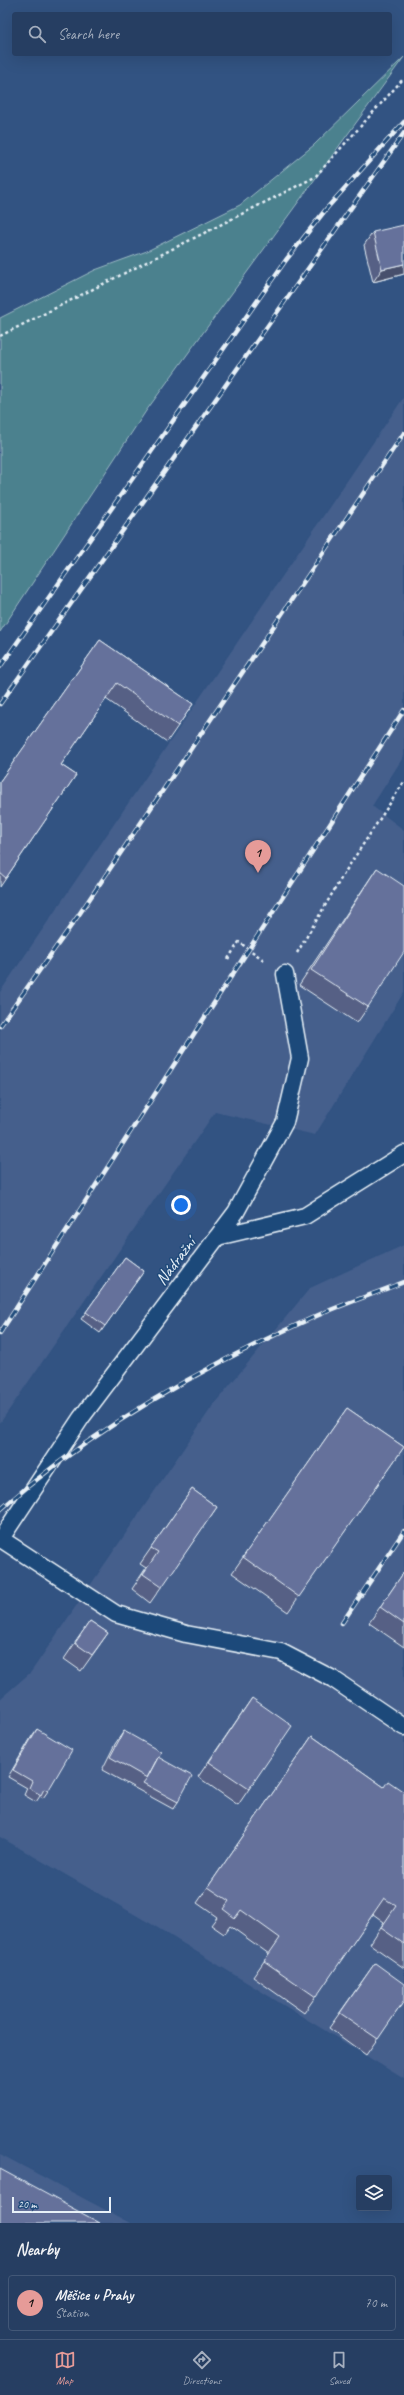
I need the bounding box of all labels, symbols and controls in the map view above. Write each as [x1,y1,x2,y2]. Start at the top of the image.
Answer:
search box [12,12,392,56]
icon: search [26,23,48,45]
text: Search here [58,25,119,44]
pin: 1 [245,840,271,873]
your location [171,1195,191,1215]
street label: Nádražní [151,1230,202,1289]
map controls [356,2175,392,2211]
button: layers [356,2175,392,2211]
scale bar [12,2195,111,2214]
text: 20 m [18,2197,37,2211]
text: Nearby [16,2239,59,2260]
text: Měšice u Prahy [55,2286,133,2305]
text: 1 [27,2295,33,2311]
text: 70 m [365,2295,387,2311]
text: Station [55,2305,89,2321]
tab: Map [54,2349,76,2387]
tab: Directions [183,2349,221,2387]
tab: Saved [328,2349,350,2387]

